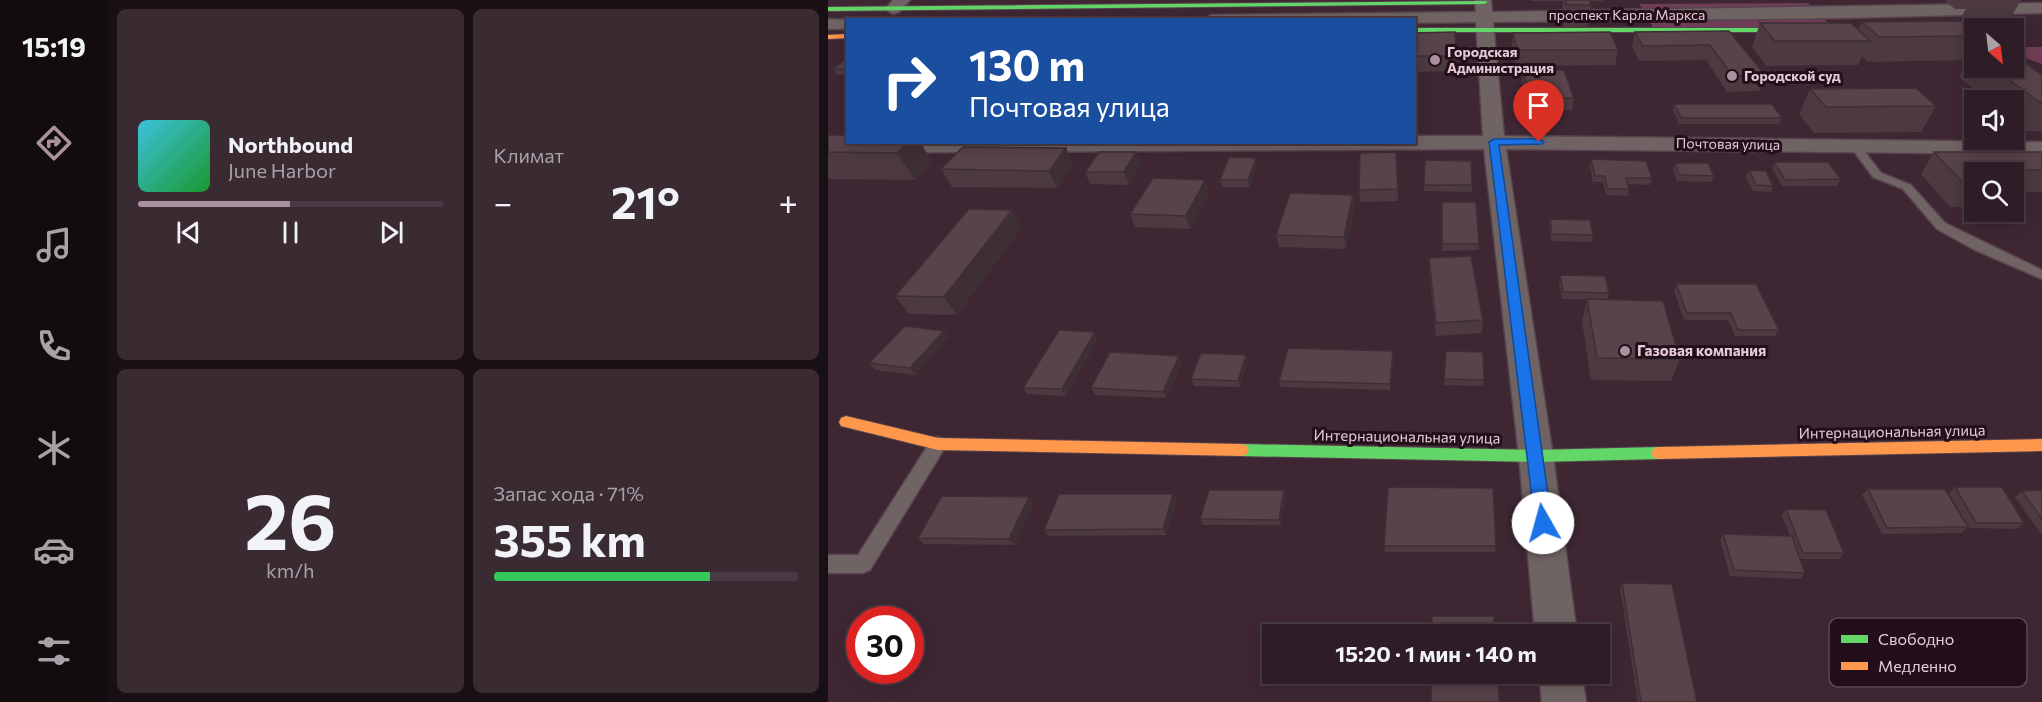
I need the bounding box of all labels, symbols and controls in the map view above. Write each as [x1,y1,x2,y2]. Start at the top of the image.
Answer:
street label: проспект Карла Маркса [1549,6,1705,23]
north arrow [1964,18,2024,78]
map controls [1964,18,2024,222]
text: 15:19 [22,30,86,63]
text: 130 m [969,38,1085,90]
icon: right [870,42,948,120]
place label: Городская Администрация [1447,43,1554,76]
marker: Городская Администрация [1428,53,1442,67]
place label: Городской суд [1744,67,1841,84]
marker: Городской суд [1725,69,1739,83]
pin [1513,80,1564,142]
icon: arrive [1522,89,1555,122]
text: Почтовая улица [969,90,1170,123]
button: sound [1964,90,2024,150]
icon: directions [33,122,75,164]
text: Northbound [228,131,353,158]
street label: Почтовая улица [1676,134,1780,153]
text: Климат [494,143,564,167]
text: June Harbor [228,158,336,182]
button: search [1964,162,2024,222]
text: 21° [611,173,680,228]
text: − [494,181,512,222]
text: + [779,181,798,222]
icon: previous [172,216,205,249]
icon: pause [274,216,307,249]
icon: next [375,216,408,249]
icon: music [33,224,75,266]
icon: phone [33,325,75,367]
place label: Газовая компания [1637,341,1766,359]
marker: Газовая компания [1618,344,1632,358]
street label: Интернациональная улица [1798,420,1986,442]
street label: Интернациональная улица [1313,425,1501,447]
icon: climate [33,427,75,469]
text: 26 [244,471,336,566]
text: Запас хода · 71% [494,481,644,505]
position arrow [1511,491,1575,555]
text: 355 km [494,511,646,566]
icon: car [33,529,75,571]
text: km/h [266,558,315,582]
speed limit sign: 30 [846,606,924,684]
legend [1829,618,2027,687]
text: Свободно [1878,629,1954,648]
icon: filters [33,630,75,672]
text: 15:20 · 1 мин · 140 m [1335,640,1537,667]
text: Медленно [1878,656,1957,675]

